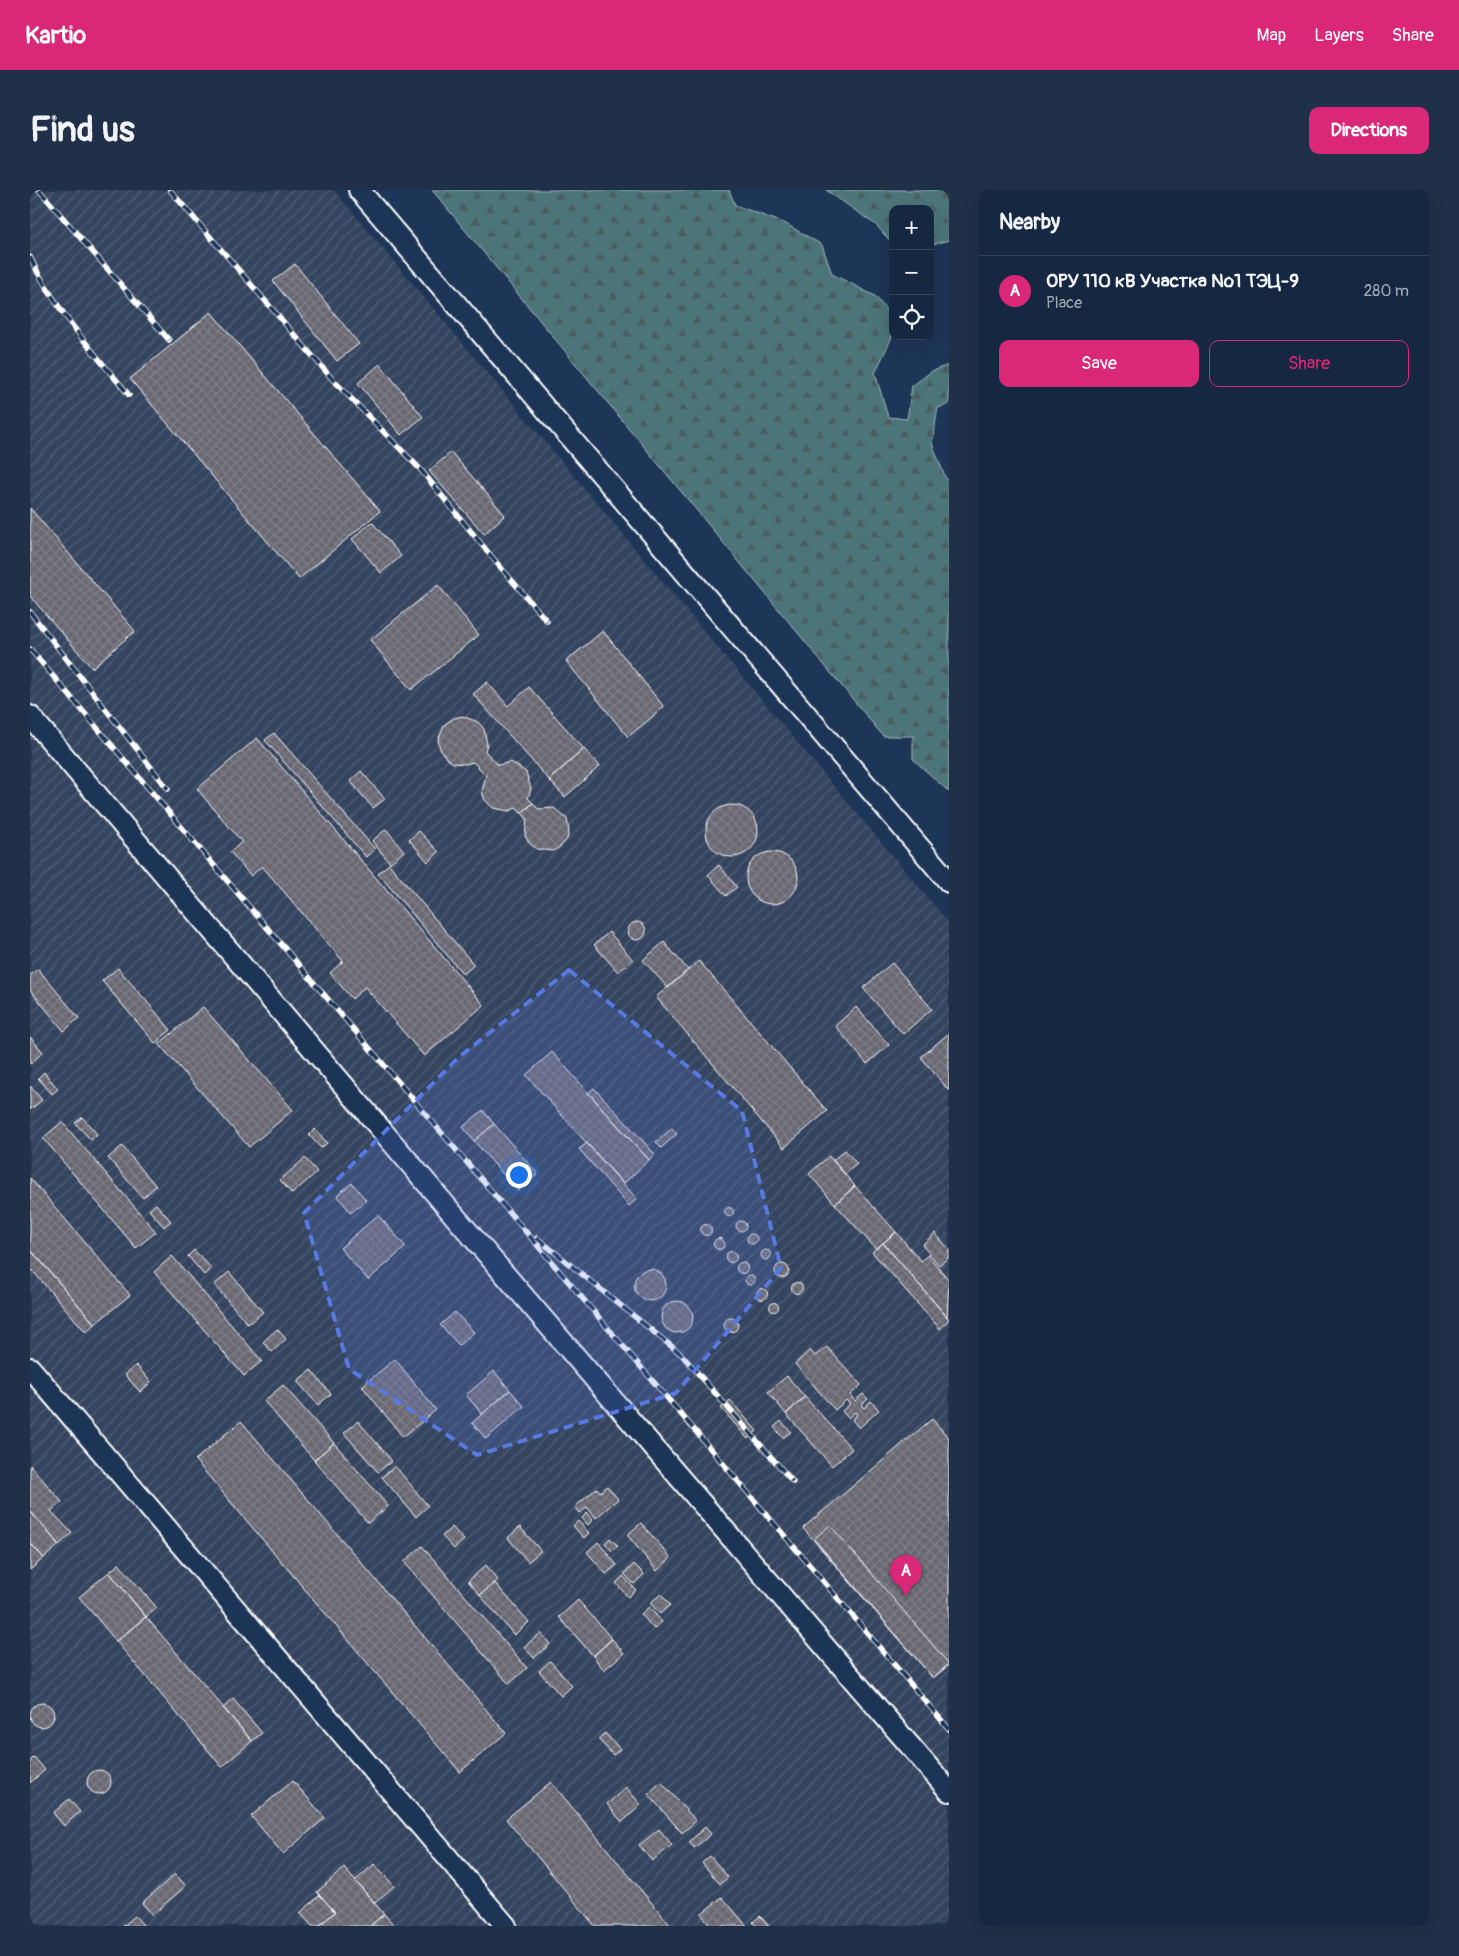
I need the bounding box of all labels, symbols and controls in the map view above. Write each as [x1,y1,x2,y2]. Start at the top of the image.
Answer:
text: Kartio [25,21,86,50]
text: Map [1257,24,1286,47]
text: Layers [1314,24,1364,47]
text: Share [1392,24,1434,47]
button: Directions [1309,107,1429,154]
text: Find us [30,108,135,152]
map controls [889,205,934,340]
button: + [889,205,934,250]
text: Nearby [999,209,1060,236]
button: − [889,250,934,295]
text: ОРУ 110 кВ Участка №1 ТЭЦ-9 [1046,269,1299,293]
text: A [1010,281,1020,301]
text: 280 m [1363,281,1409,301]
text: Place [1046,293,1082,313]
button: locate [889,295,934,340]
button: Save [999,340,1199,387]
button: Share [1209,340,1409,387]
your location [506,1162,532,1188]
pin: A [890,1555,922,1596]

